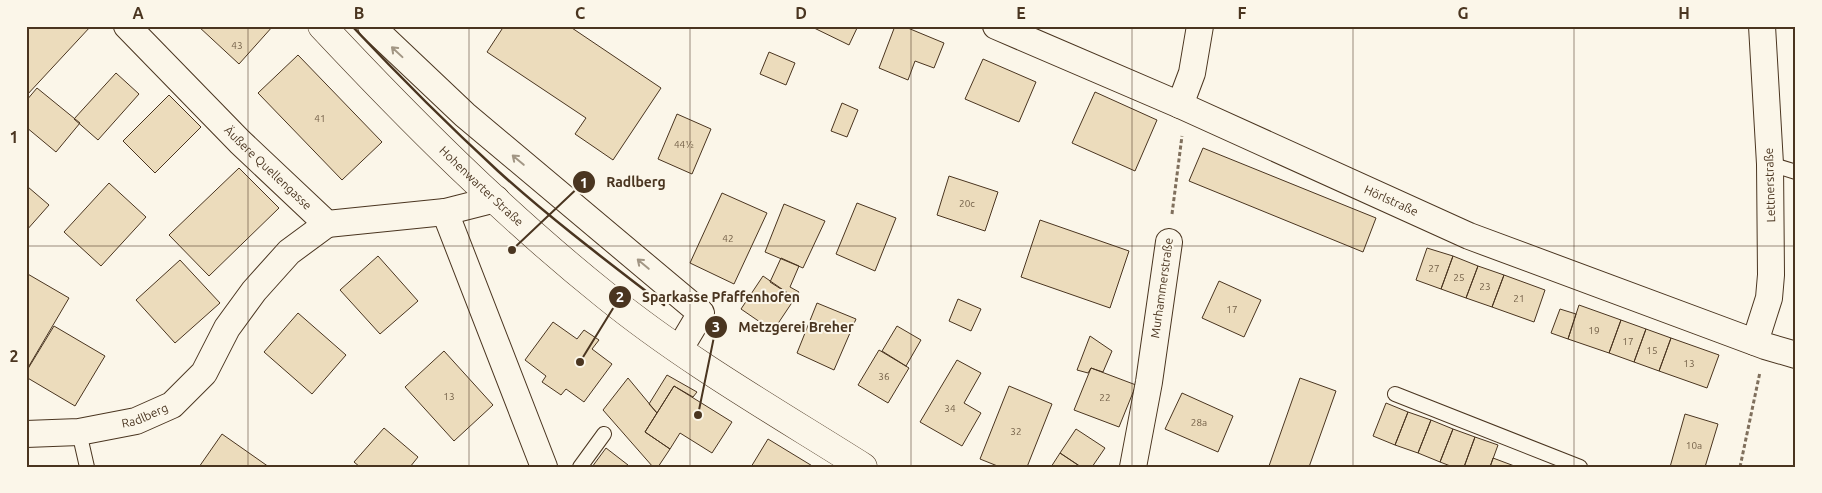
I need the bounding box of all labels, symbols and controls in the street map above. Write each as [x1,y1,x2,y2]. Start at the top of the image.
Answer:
text: A [132,4,144,22]
text: B [354,4,364,22]
text: C [575,4,585,22]
text: D [795,4,807,22]
text: E [1016,4,1026,22]
text: F [1238,4,1247,22]
text: G [1457,4,1469,22]
text: H [1678,4,1690,22]
house number: 43 [231,40,243,51]
one-way arrow [390,46,403,58]
house number: 41 [314,113,326,124]
street label: Äußere Quellengasse [222,123,314,212]
text: 1 [9,128,19,146]
house number: 44½ [674,139,694,150]
street label: Hohenwarter Straße [437,144,526,228]
street label: Lettnerstraße [1762,147,1777,223]
one-way arrow [512,154,525,166]
callout: Radlberg [571,168,676,197]
text: 1 [580,174,588,191]
text: Radlberg [606,174,666,190]
street label: Hörlstraße [1362,182,1420,218]
house number: 20c [959,198,975,209]
house number: 42 [722,233,734,244]
street label: Murhammerstraße [1148,237,1175,339]
one-way arrow [637,259,650,270]
house number: 27 [1428,263,1440,274]
house number: 25 [1453,272,1465,283]
house number: 23 [1479,281,1491,292]
callout: Sparkasse Pfaffenhofen [607,282,810,311]
text: 2 [616,288,624,305]
text: Sparkasse Pfaffenhofen [642,289,800,305]
house number: 21 [1513,293,1525,304]
house number: 17 [1226,304,1238,315]
callout: Metzgerei Breher [703,313,864,342]
text: 3 [712,318,720,335]
text: Metzgerei Breher [738,319,854,335]
house number: 19 [1588,325,1600,336]
house number: 17 [1622,336,1634,347]
house number: 15 [1646,345,1658,356]
text: 2 [9,347,19,365]
house number: 13 [1683,358,1695,369]
house number: 36 [878,371,890,382]
house number: 13 [443,391,455,402]
house number: 22 [1099,392,1111,403]
street label: Radlberg [120,401,170,430]
house number: 34 [944,403,956,414]
house number: 28a [1191,417,1207,428]
house number: 32 [1010,426,1022,437]
house number: 10a [1686,440,1702,451]

